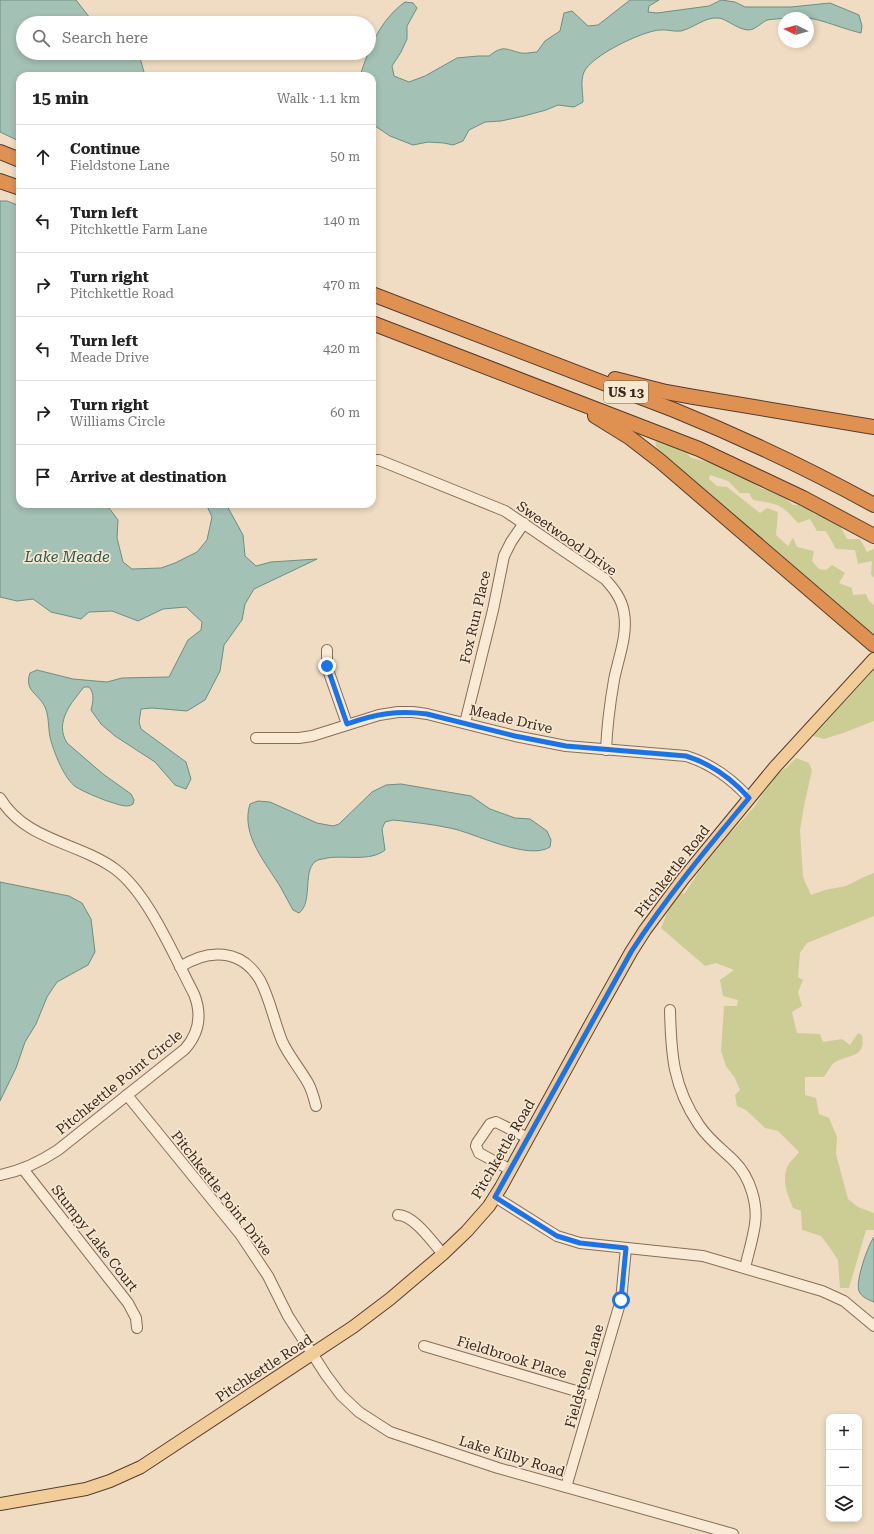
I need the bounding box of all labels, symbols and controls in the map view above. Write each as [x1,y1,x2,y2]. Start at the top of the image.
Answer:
north arrow [778,12,814,48]
search box [16,16,376,60]
icon: search [30,27,52,49]
text: Search here [62,29,148,47]
text: 15 min [32,88,89,108]
text: Walk · 1.1 km [277,91,360,106]
text: Continue [70,140,140,158]
icon: ahead [32,146,54,168]
text: 50 m [330,149,360,164]
text: Fieldstone Lane [70,158,170,173]
text: Turn left [70,204,138,222]
icon: left [32,210,54,232]
text: 140 m [323,213,360,228]
text: Pitchkettle Farm Lane [70,222,207,237]
text: Turn right [70,268,149,286]
icon: right [32,274,54,296]
text: 470 m [323,277,360,292]
text: Pitchkettle Road [70,286,174,301]
text: Turn left [70,332,138,350]
icon: left [32,338,54,360]
text: 420 m [323,341,360,356]
text: Meade Drive [70,350,149,365]
road number: US 13 [604,381,648,403]
text: Turn right [70,396,149,414]
icon: right [32,402,54,424]
text: 60 m [330,405,360,420]
text: Williams Circle [70,414,165,429]
icon: arrive [32,466,54,488]
text: Arrive at destination [70,468,226,486]
street label: Sweetwood Drive [514,497,620,579]
water label: Lake Meade [23,548,110,566]
street label: Fox Run Place [457,569,494,665]
route end [318,657,336,675]
street label: Meade Drive [468,702,555,736]
street label: Pitchkettle Road [631,822,713,920]
street label: Pitchkettle Point Circle [53,1026,185,1138]
street label: Pitchkettle Road [468,1097,538,1201]
street label: Pitchkettle Point Drive [168,1128,276,1259]
street label: Stumpy Lake Court [48,1182,142,1294]
route start [612,1291,630,1309]
street label: Fieldstone Lane [562,1322,607,1430]
street label: Pitchkettle Road [213,1331,315,1405]
street label: Fieldbrook Place [455,1333,569,1381]
map controls [826,1414,862,1522]
button: + [826,1414,862,1450]
street label: Lake Kilby Road [457,1432,567,1480]
button: − [826,1450,862,1486]
button: layers [826,1486,862,1522]

